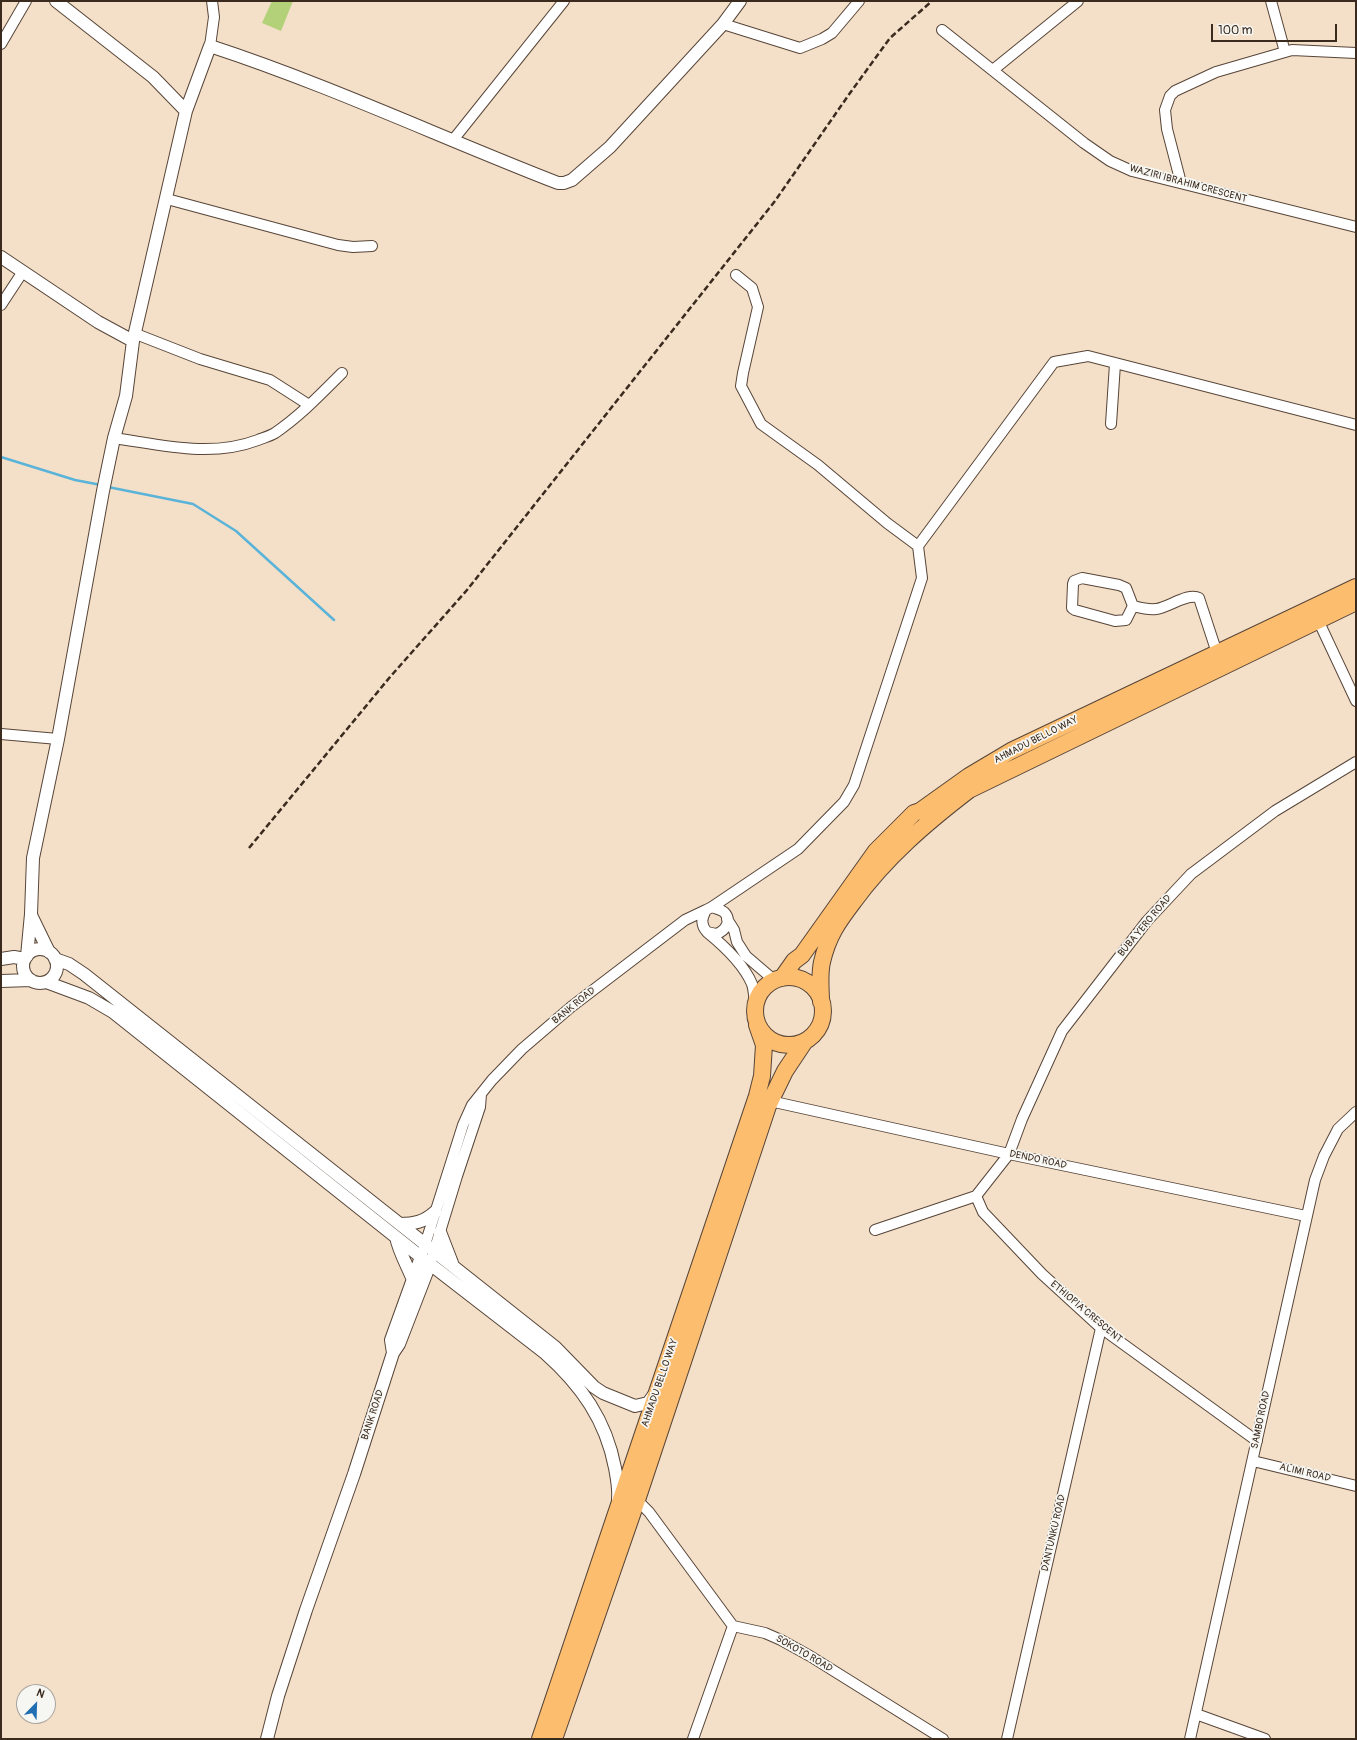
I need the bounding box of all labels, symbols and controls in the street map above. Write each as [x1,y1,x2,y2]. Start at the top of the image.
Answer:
scale bar [1213,16,1339,42]
text: 100 m [1218,23,1252,38]
street label: WAZIRI IBRAHIM CRESCENT [1128,163,1248,205]
street label: AHMADU BELLO WAY [992,714,1080,766]
street label: BUBA YERO ROAD [1116,893,1174,959]
street label: BANK ROAD [550,985,598,1027]
street label: DENDO ROAD [1008,1148,1068,1172]
street label: ETHIOPIA CRESCENT [1048,1278,1124,1346]
street label: AHMADU BELLO WAY [639,1337,681,1429]
street label: BANK ROAD [359,1388,387,1442]
street label: SAMBO ROAD [1249,1390,1273,1450]
street label: ALIMI ROAD [1278,1461,1332,1485]
street label: DANTUNKU ROAD [1039,1494,1069,1572]
street label: SOKOTO ROAD [773,1633,835,1675]
north arrow [16,1684,56,1724]
text: N [35,1686,46,1701]

